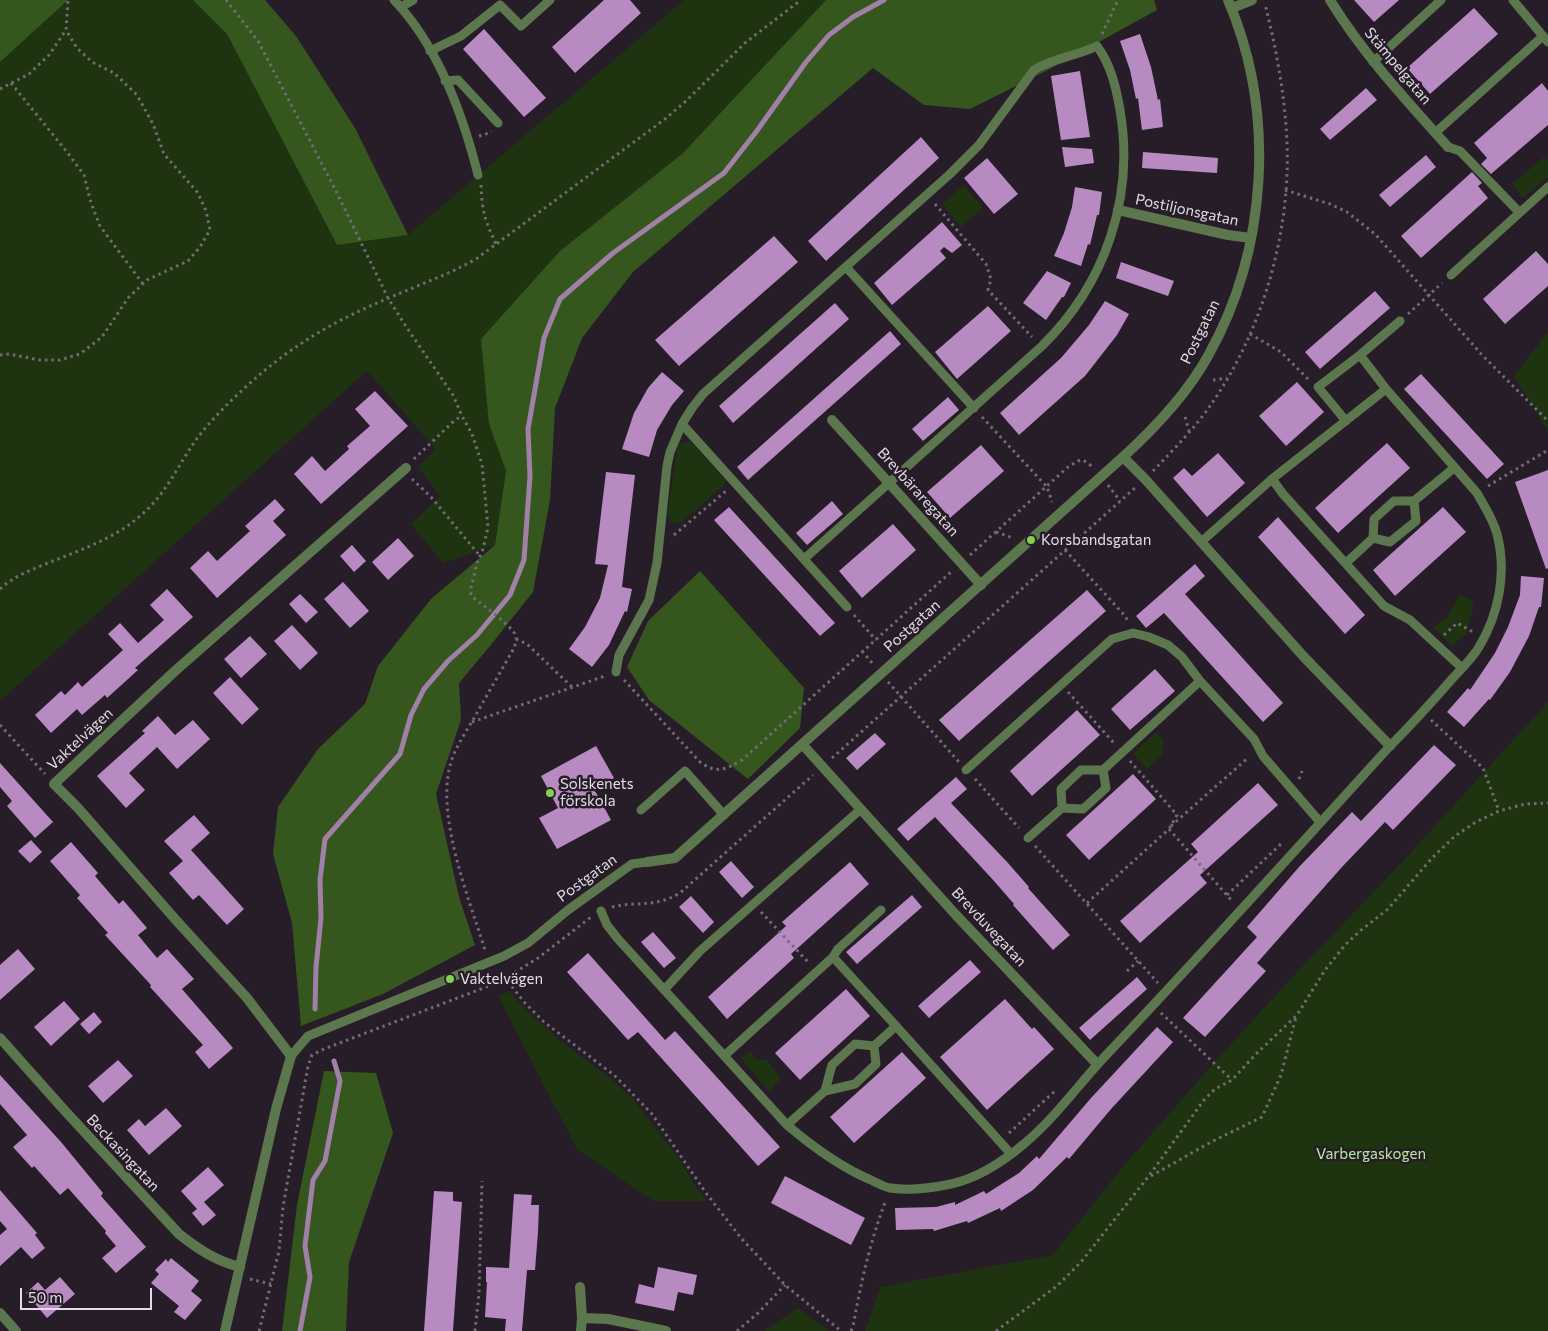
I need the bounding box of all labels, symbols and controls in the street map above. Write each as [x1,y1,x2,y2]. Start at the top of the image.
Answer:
street label: Stämpelgatan [1361,24,1435,108]
street label: Postiljonsgatan [1134,190,1240,230]
street label: Postgatan [1177,297,1223,367]
street label: Brevbäraregatan [873,444,963,540]
place label: Korsbandsgatan [1041,531,1151,549]
marker: Korsbandsgatan [1025,534,1037,546]
street label: Postgatan [880,596,944,656]
street label: Vaktelvägen [43,704,117,774]
place label: Solskenets förskola [560,775,633,810]
marker: Solskenets förskola [544,787,556,799]
street label: Postgatan [554,850,620,906]
street label: Brevduvegatan [948,884,1030,970]
place label: Vaktelvägen [460,970,543,988]
marker: Vaktelvägen [444,973,456,985]
street label: Beckasingatan [83,1111,163,1195]
park label: Varbergaskogen [1316,1145,1426,1163]
scale bar [22,1278,155,1310]
text: 50 m [28,1288,62,1306]

